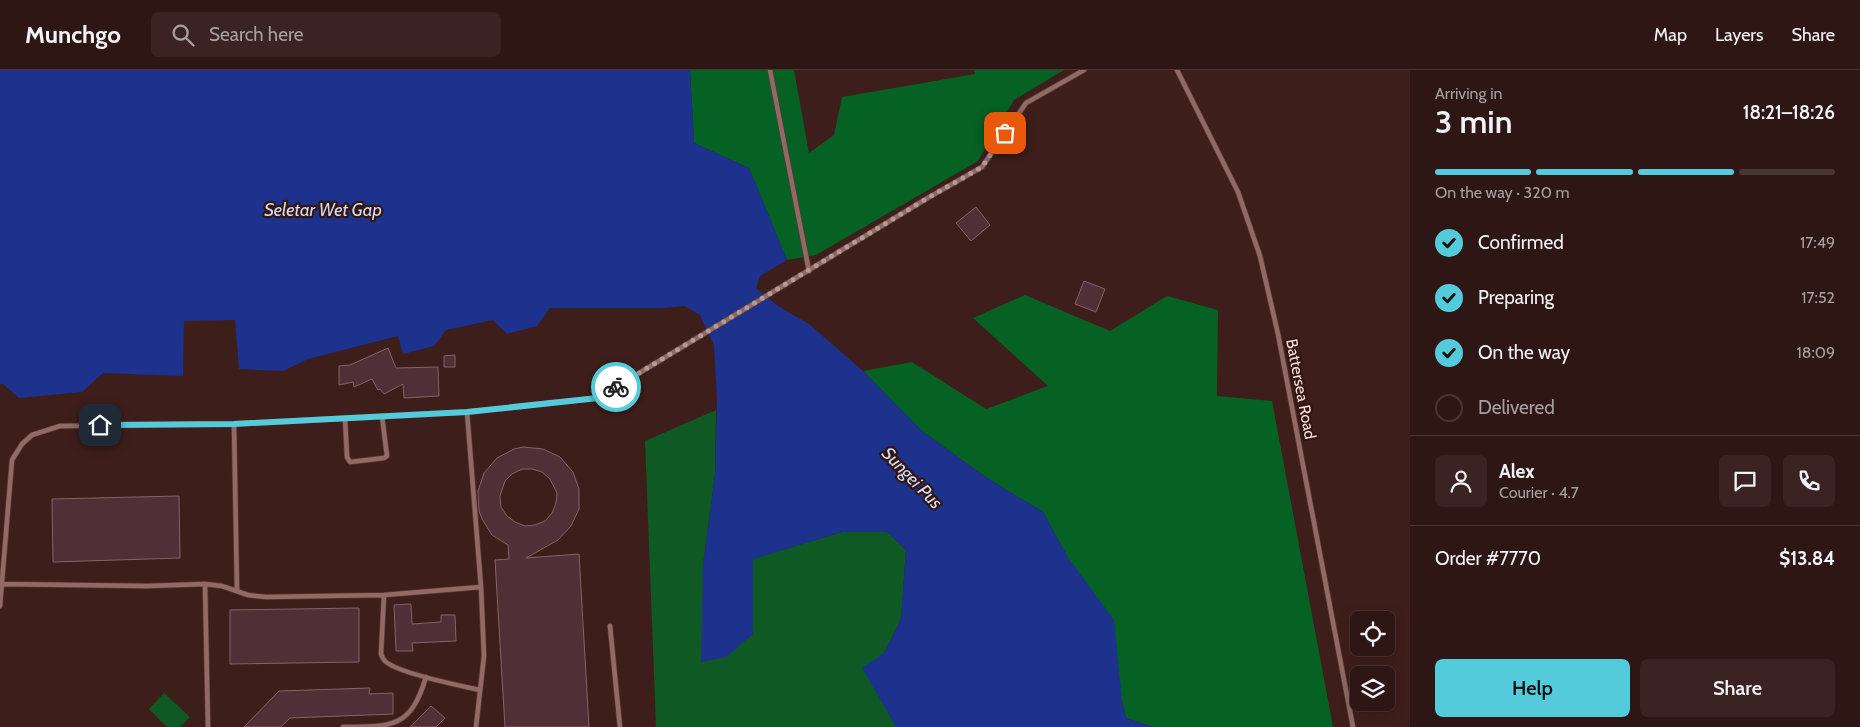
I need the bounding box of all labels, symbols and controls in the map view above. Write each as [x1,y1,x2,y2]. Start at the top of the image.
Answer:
search box [151,12,501,57]
text: Munchgo [25,20,121,49]
icon: search [169,21,197,49]
text: Search here [209,23,303,46]
text: Map [1654,24,1687,46]
text: Layers [1715,24,1764,46]
text: Share [1792,24,1835,46]
text: Arriving in [1435,84,1502,103]
text: 18:21–18:26 [1743,101,1835,124]
text: 3 min [1435,102,1512,141]
pin [984,112,1026,154]
icon: bag [991,119,1019,147]
text: On the way · 320 m [1435,183,1569,202]
water label: Seletar Wet Gap [264,199,382,221]
icon: check [1435,229,1463,257]
text: Confirmed [1478,231,1564,254]
text: 17:49 [1800,233,1835,252]
icon: check [1435,284,1463,312]
text: Preparing [1478,286,1554,309]
text: 17:52 [1801,288,1835,307]
street label: Battersea Road [1282,337,1320,441]
icon: check [1435,339,1463,367]
text: On the way [1478,341,1570,364]
text: 18:09 [1797,343,1835,362]
courier [591,362,641,412]
icon: bike [602,373,630,401]
text: Delivered [1478,396,1555,419]
pin [79,404,121,446]
icon: home [86,411,114,439]
water label: Sungei Pus [877,443,947,513]
button: person [1435,455,1487,507]
button: chat [1719,455,1771,507]
button: phone [1783,455,1835,507]
text: Alex [1499,460,1535,483]
text: Courier · 4.7 [1499,483,1579,502]
text: Order #7770 [1435,547,1541,570]
text: $13.84 [1779,547,1835,570]
map controls [1350,611,1395,711]
button: locate [1350,611,1395,656]
button: Help [1435,659,1630,717]
button: Share [1640,659,1835,717]
button: layers [1350,666,1395,711]

